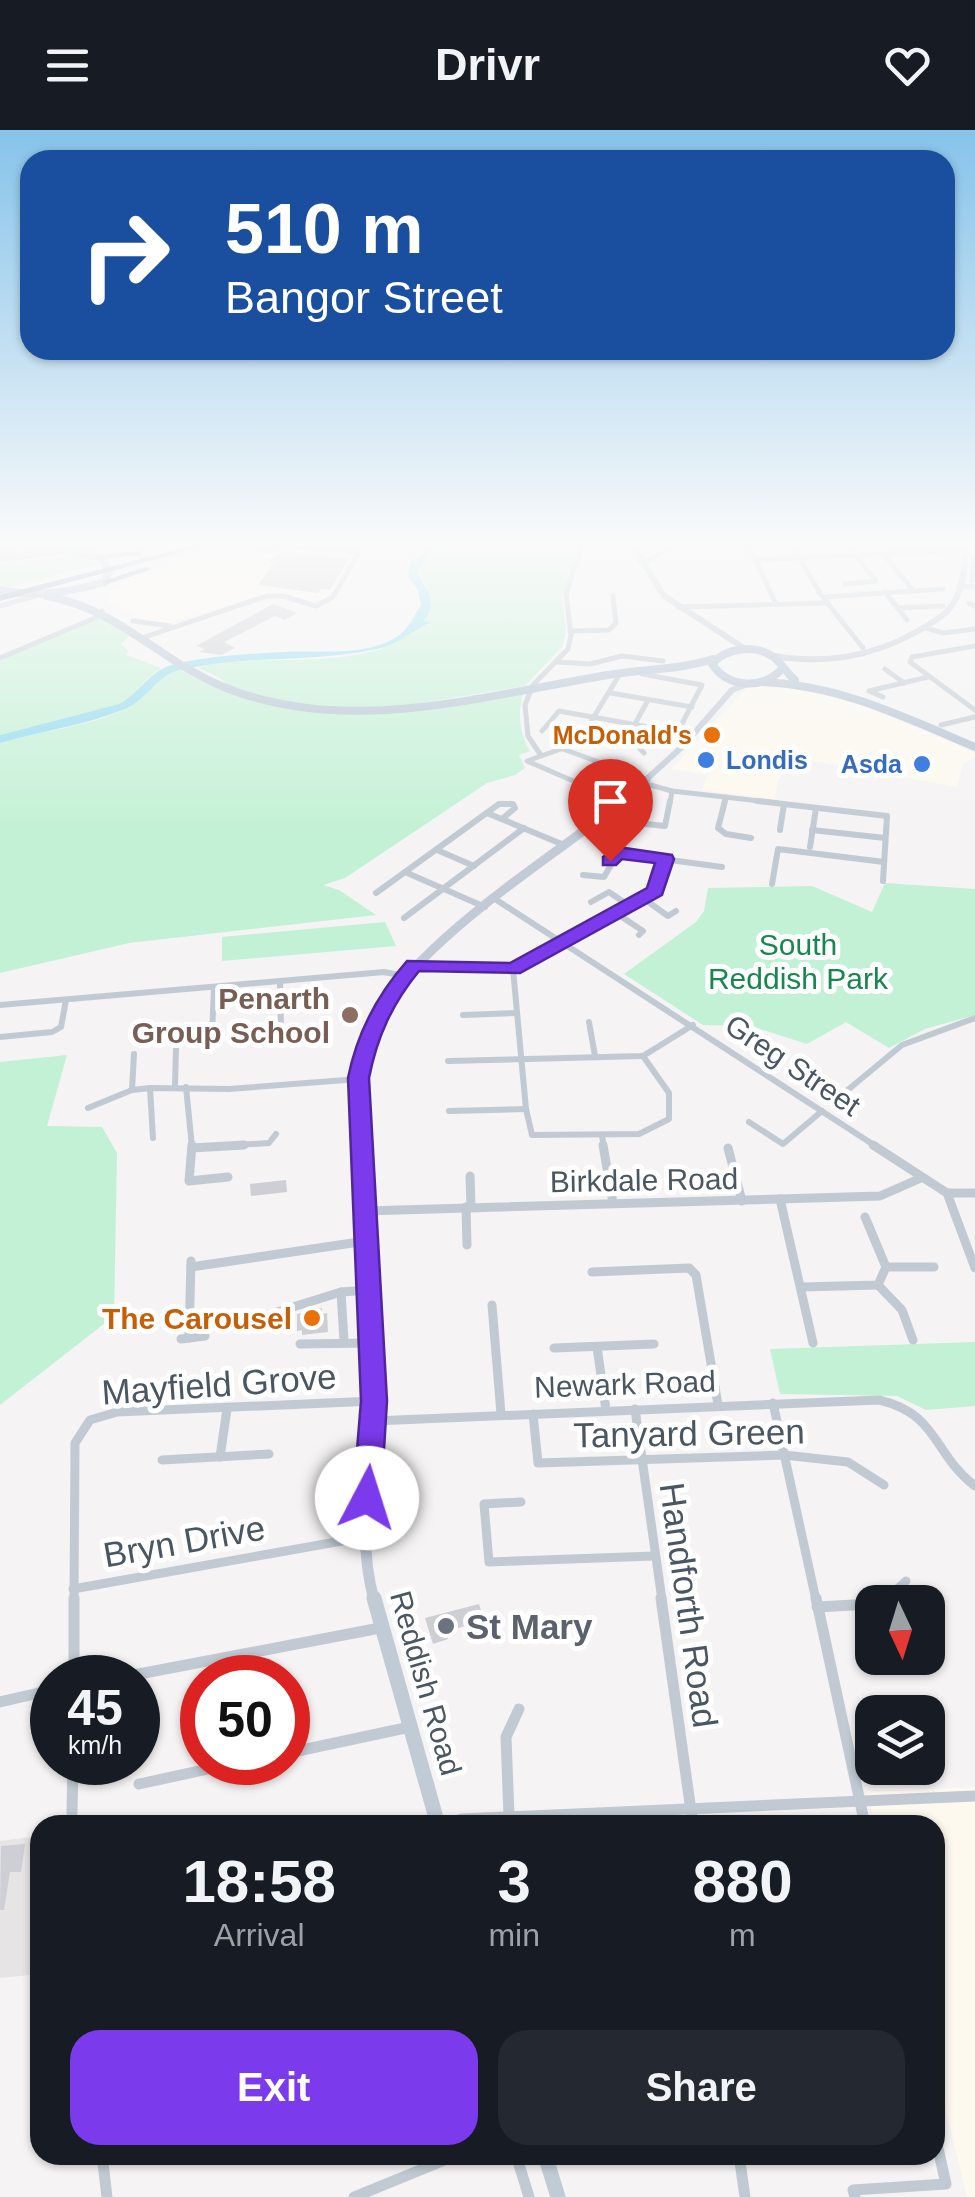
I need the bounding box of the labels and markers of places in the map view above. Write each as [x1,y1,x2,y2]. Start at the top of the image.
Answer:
place label: McDonald's [553,721,692,749]
marker: McDonald's [701,724,723,746]
place label: Londis [726,746,808,774]
marker: Londis [695,749,717,771]
place label: Asda [841,750,903,778]
marker: Asda [911,753,933,775]
pin [568,759,653,862]
place label: Penarth Group School [132,982,330,1049]
marker: Penarth Group School [339,1004,361,1026]
place label: The Carousel [102,1302,292,1335]
marker: The Carousel [301,1307,323,1329]
place label: St Mary [466,1607,593,1646]
marker: St Mary [435,1615,457,1637]

